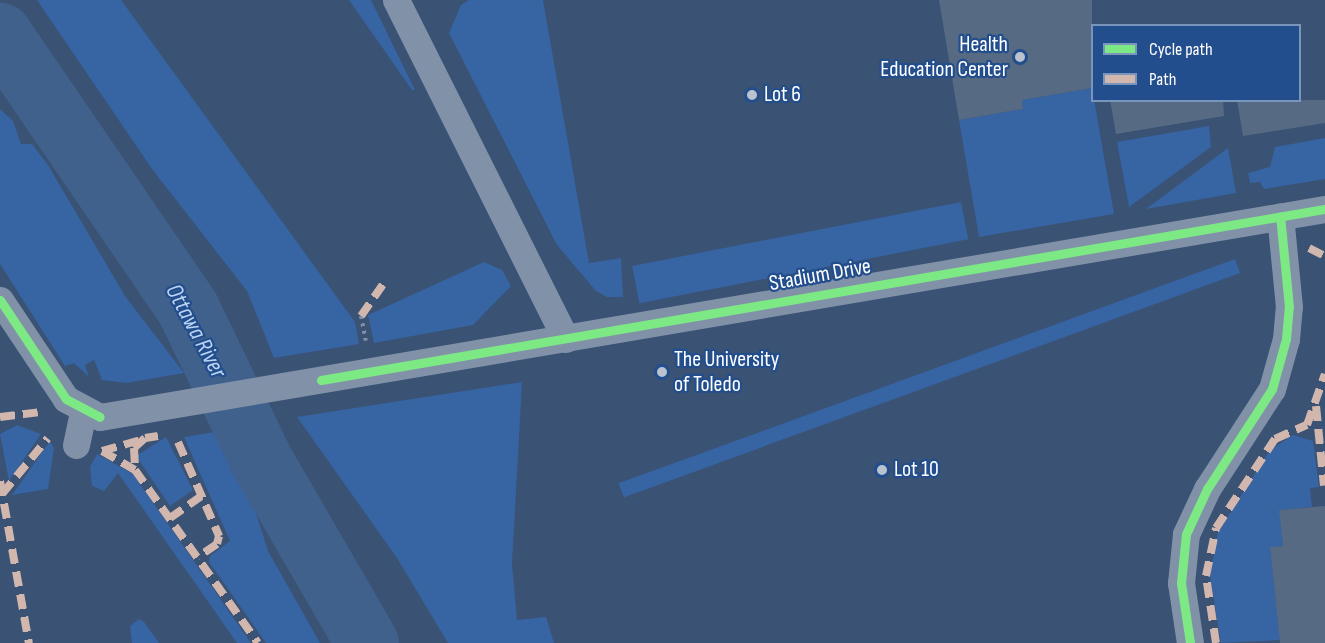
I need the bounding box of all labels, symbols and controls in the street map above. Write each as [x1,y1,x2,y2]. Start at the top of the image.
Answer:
legend [1091,24,1301,102]
place label: Health Education Center [880,31,1008,82]
text: Cycle path [1149,39,1213,60]
marker: Health Education Center [1013,50,1027,64]
text: Path [1149,69,1177,90]
place label: Lot 6 [764,82,801,108]
marker: Lot 6 [745,88,759,102]
street label: Stadium Drive [767,253,873,297]
water label: Ottawa River [159,279,233,383]
place label: The University of Toledo [674,346,779,398]
marker: The University of Toledo [655,365,669,379]
place label: Lot 10 [894,457,939,483]
marker: Lot 10 [875,463,889,477]

